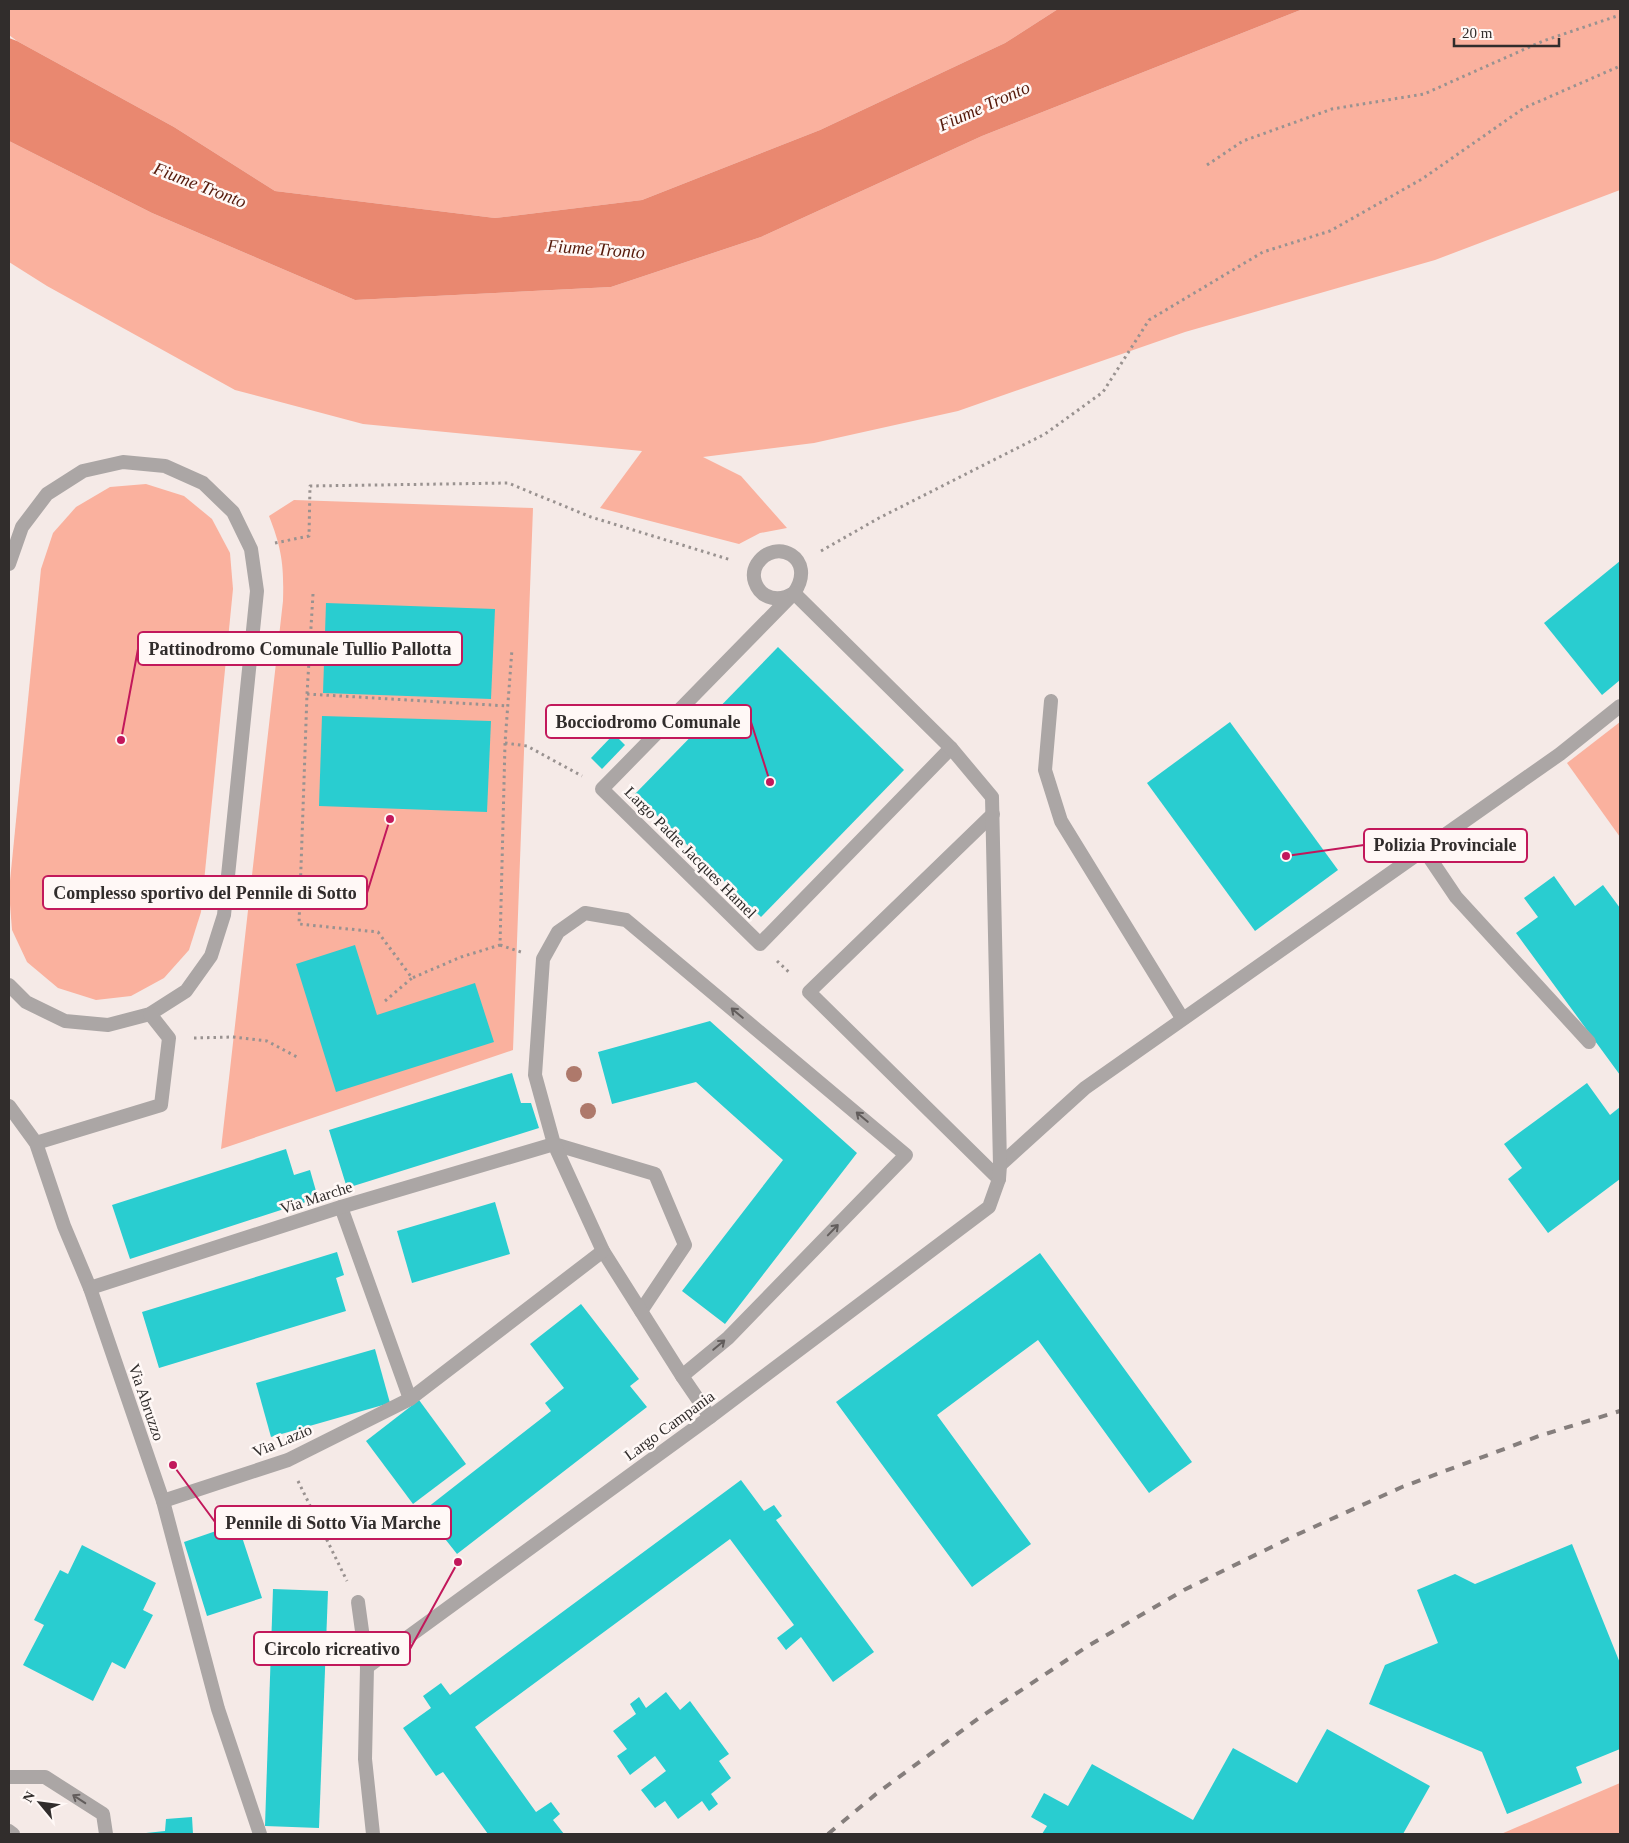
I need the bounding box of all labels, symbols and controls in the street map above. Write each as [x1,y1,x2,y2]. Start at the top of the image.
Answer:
scale bar [1454,15,1559,47]
text: 20 m [1462,25,1493,41]
water label: Fiume Tronto [934,77,1033,135]
water label: Fiume Tronto [150,158,249,212]
water label: Fiume Tronto [546,236,646,262]
callout: Pattinodromo Comunale Tullio Pallotta [138,632,462,665]
text: Pattinodromo Comunale Tullio Pallotta [148,639,452,659]
callout: Bocciodromo Comunale [546,705,751,738]
text: Bocciodromo Comunale [555,712,741,732]
street label: Largo Padre Jacques Hamel [621,783,760,923]
callout: Polizia Provinciale [1364,829,1527,862]
text: Polizia Provinciale [1373,835,1517,855]
callout: Complesso sportivo del Pennile di Sotto [43,876,367,909]
text: Complesso sportivo del Pennile di Sotto [53,883,357,903]
one-way arrow [731,1008,744,1019]
one-way arrow [855,1112,868,1123]
street label: Via Marche [278,1178,354,1217]
one-way arrow [827,1223,839,1236]
one-way arrow [712,1340,725,1351]
street label: Via Abruzzo [125,1361,168,1443]
street label: Largo Campania [621,1387,718,1464]
street label: Via Lazio [250,1420,314,1461]
callout: Pennile di Sotto Via Marche [215,1506,451,1539]
text: Pennile di Sotto Via Marche [225,1513,441,1533]
callout: Circolo ricreativo [254,1632,410,1665]
text: Circolo ricreativo [264,1639,400,1659]
north arrow [15,1778,65,1828]
text: N [20,1789,38,1805]
one-way arrow [72,1793,86,1804]

